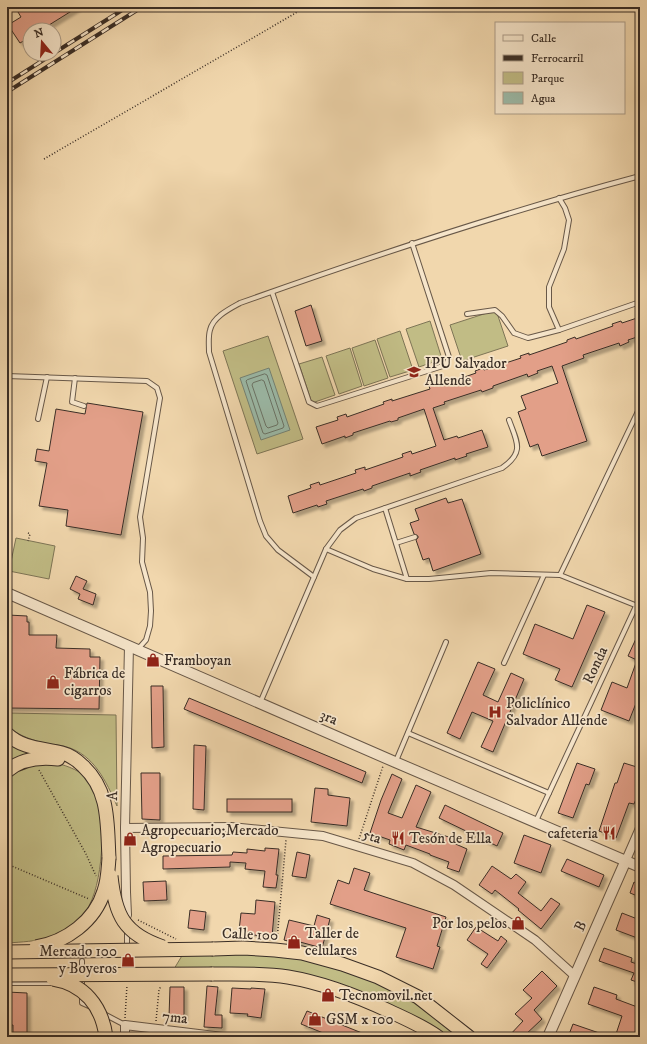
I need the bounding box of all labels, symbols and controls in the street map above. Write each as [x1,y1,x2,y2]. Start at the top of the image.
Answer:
north arrow [22,22,62,62]
legend [495,22,625,114]
text: N [33,25,46,41]
text: Calle [531,31,556,46]
text: Ferrocarril [531,51,584,66]
text: Parque [531,71,564,86]
text: Agua [531,91,556,106]
place label: IPU Salvador Allende [425,354,507,390]
school or university icon: IPU Salvador Allende [406,364,422,380]
street label: Ronda [579,643,613,687]
place label: Framboyan [164,651,231,670]
shop icon: Framboyan [145,652,161,668]
place label: Fábrica de cigarros [64,664,125,700]
shop icon: Fábrica de cigarros [45,674,61,690]
place label: Policlínico Salvador Allende [506,694,607,730]
hospital icon: Policlínico Salvador Allende [487,704,503,720]
street label: 3ra [317,705,341,730]
street label: A [103,791,122,801]
place label: Agropecuario;Mercado Agropecuario [141,821,279,857]
place label: cafeteria [547,824,599,843]
street label: 5ta [360,825,384,848]
restaurant icon: cafeteria [601,825,617,841]
place label: Tesón de Ella [409,829,492,848]
restaurant icon: Tesón de Ella [390,830,406,846]
shop icon: Agropecuario;Mercado Agropecuario [122,831,138,847]
place label: Por los pelos [432,914,507,933]
shop icon: Por los pelos [510,915,526,931]
street label: B [570,918,591,934]
street label: Calle 100 [221,924,278,945]
place label: Taller de celulares [305,924,359,960]
shop icon: Taller de celulares [286,934,302,950]
place label: Mercado 100 y Boyeros [39,942,117,978]
shop icon: Mercado 100 y Boyeros [120,952,136,968]
place label: Tecnomovil.net [339,986,433,1005]
shop icon: Tecnomovil.net [320,987,336,1003]
street label: 7ma [161,1007,189,1028]
place label: GSM x 100 [326,1010,393,1029]
shop icon: GSM x 100 [307,1011,323,1027]

